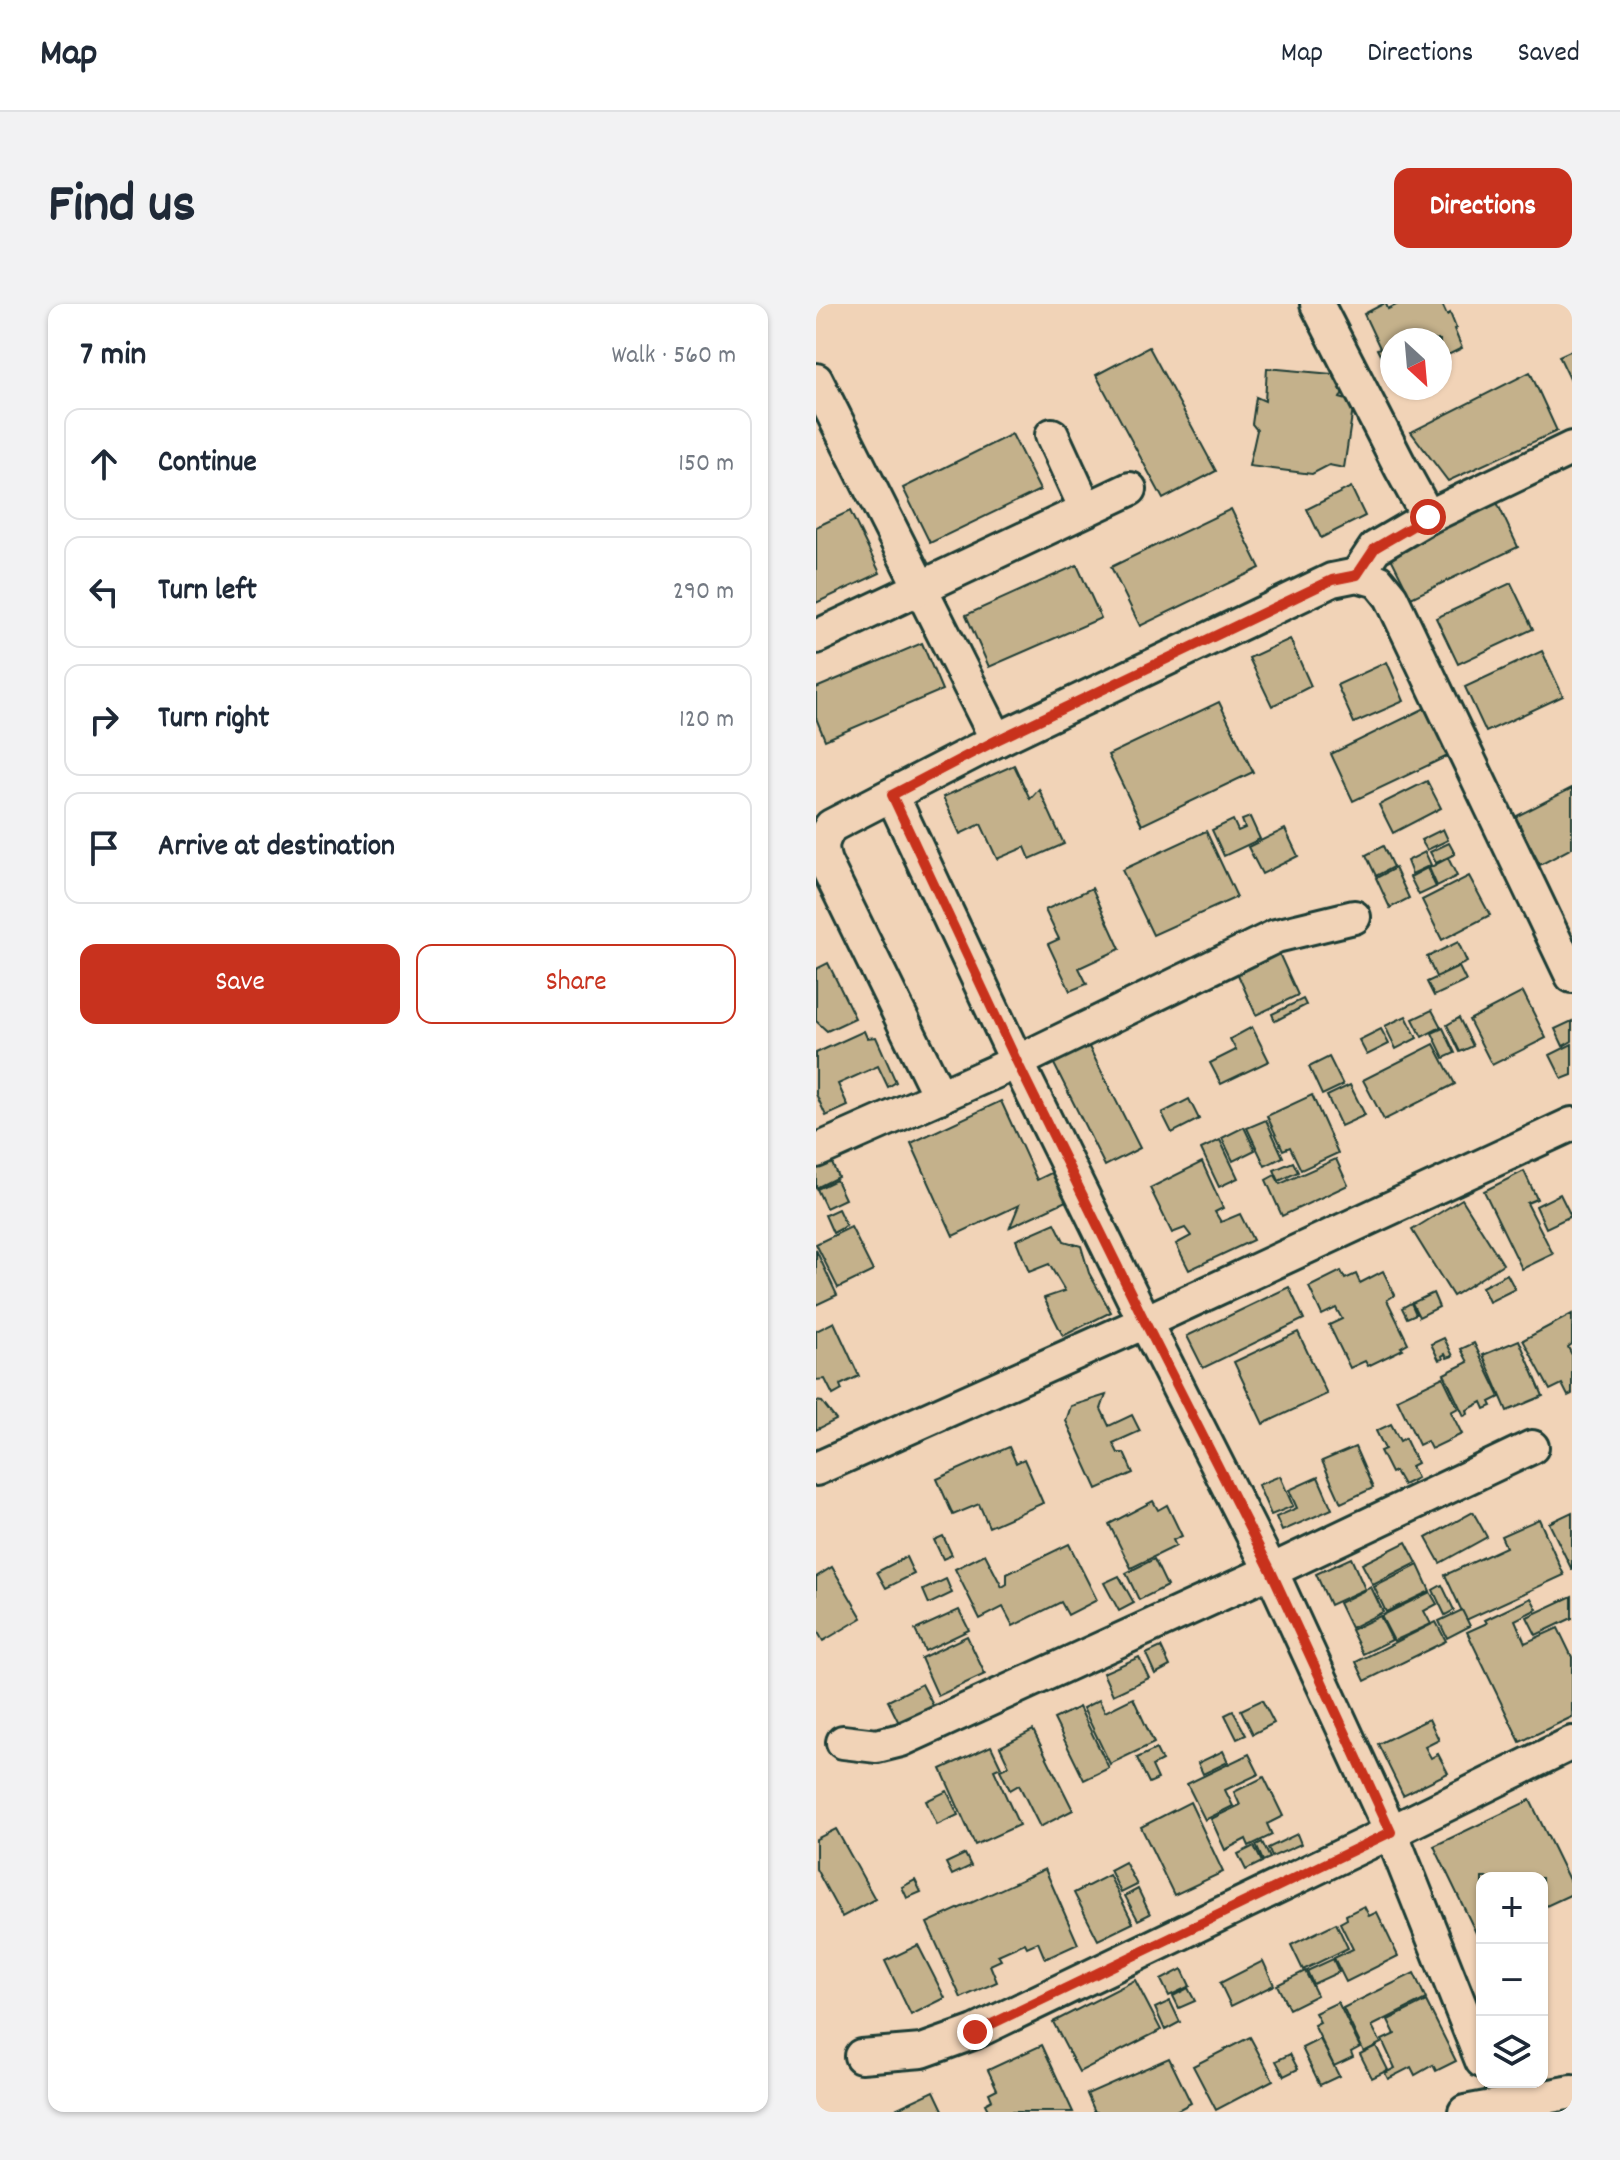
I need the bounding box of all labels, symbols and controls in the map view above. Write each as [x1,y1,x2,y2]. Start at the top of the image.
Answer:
text: Map [40,28,98,83]
text: Map [1281,35,1323,75]
text: Directions [1367,35,1473,75]
text: Saved [1517,35,1580,75]
text: Find us [48,168,196,248]
button: Directions [1394,168,1572,248]
north arrow [1380,328,1452,400]
text: 7 min [80,332,146,381]
text: Walk · 560 m [611,338,736,375]
icon: ahead [82,442,126,486]
text: Continue [158,443,257,486]
text: 150 m [678,446,734,483]
route start [1410,499,1446,535]
icon: left [82,570,126,614]
text: Turn left [158,571,257,614]
text: 290 m [673,574,734,611]
icon: right [82,698,126,742]
text: Turn right [158,699,269,742]
text: 120 m [679,702,734,739]
icon: arrive [82,826,126,870]
text: Arrive at destination [158,827,395,870]
button: Save [80,944,400,1024]
button: Share [416,944,736,1024]
map controls [1476,1872,1548,2088]
button: + [1476,1872,1548,1944]
button: − [1476,1944,1548,2016]
route end [957,2014,993,2050]
button: layers [1476,2016,1548,2088]

